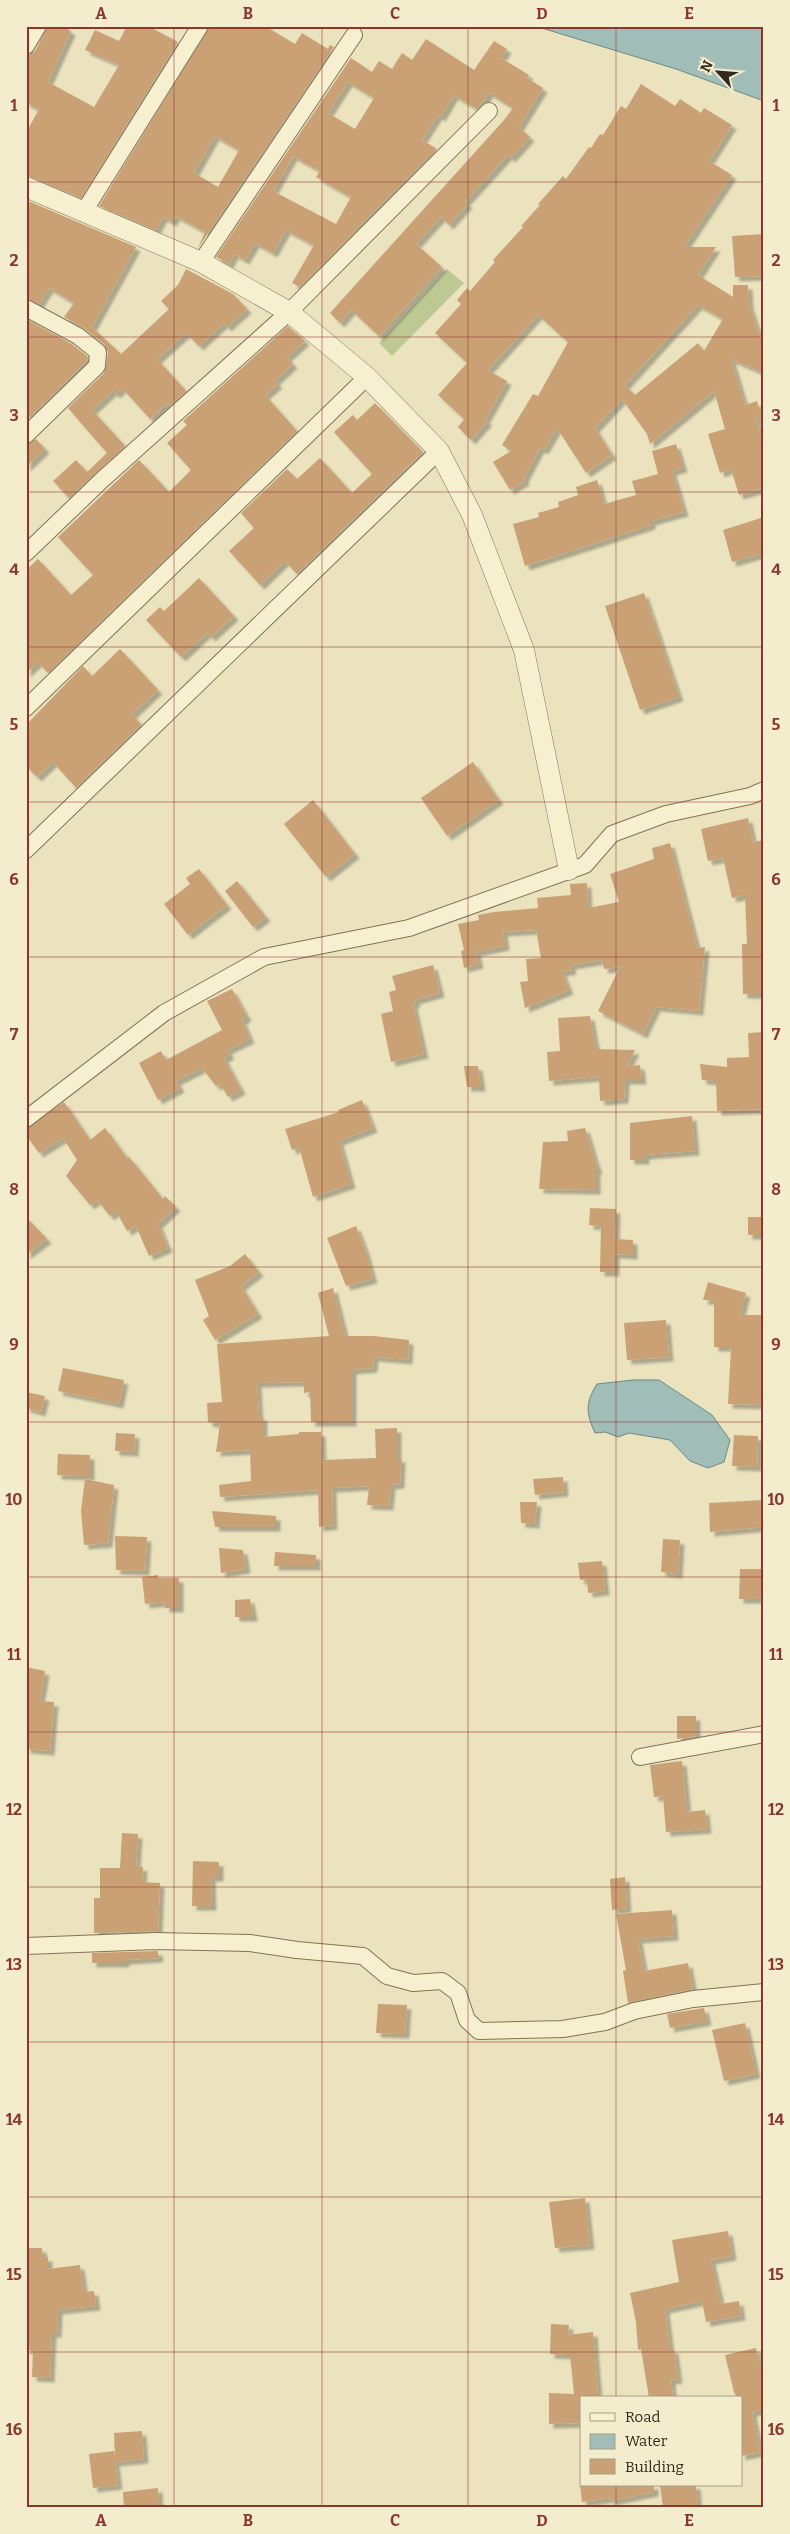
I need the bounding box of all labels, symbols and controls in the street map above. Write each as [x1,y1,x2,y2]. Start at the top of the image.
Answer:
text: A [95,4,107,23]
text: B [243,4,253,23]
text: C [390,4,400,23]
text: D [536,4,548,23]
text: E [684,4,694,23]
north arrow [692,48,742,98]
text: N [697,58,717,75]
text: 1 [11,96,18,115]
text: 1 [773,96,780,115]
text: 2 [9,251,19,270]
text: 2 [771,251,781,270]
text: 3 [9,406,19,425]
text: 3 [771,406,781,425]
text: 4 [9,560,19,579]
text: 4 [771,560,781,579]
text: 5 [10,715,19,734]
text: 5 [772,715,781,734]
text: 6 [9,870,19,889]
text: 6 [771,870,781,889]
text: 7 [10,1025,19,1044]
text: 7 [772,1025,781,1044]
text: 8 [9,1180,19,1199]
text: 8 [771,1180,781,1199]
text: 9 [9,1335,19,1354]
text: 9 [771,1335,781,1354]
text: 10 [5,1490,23,1509]
text: 10 [767,1490,785,1509]
text: 11 [7,1645,21,1664]
text: 11 [769,1645,783,1664]
text: 12 [6,1800,22,1819]
text: 12 [768,1800,784,1819]
text: 13 [6,1955,22,1974]
text: 13 [768,1955,784,1974]
text: 14 [6,2110,23,2129]
text: 14 [768,2110,785,2129]
text: 15 [6,2265,22,2284]
text: 15 [768,2265,784,2284]
legend [580,2396,742,2486]
text: Road [625,2408,660,2426]
text: 16 [6,2420,23,2439]
text: 16 [768,2420,785,2439]
text: Water [625,2432,668,2450]
text: Building [625,2458,684,2476]
text: A [95,2511,107,2530]
text: B [243,2511,253,2530]
text: C [390,2511,400,2530]
text: D [536,2511,548,2530]
text: E [684,2511,694,2530]

